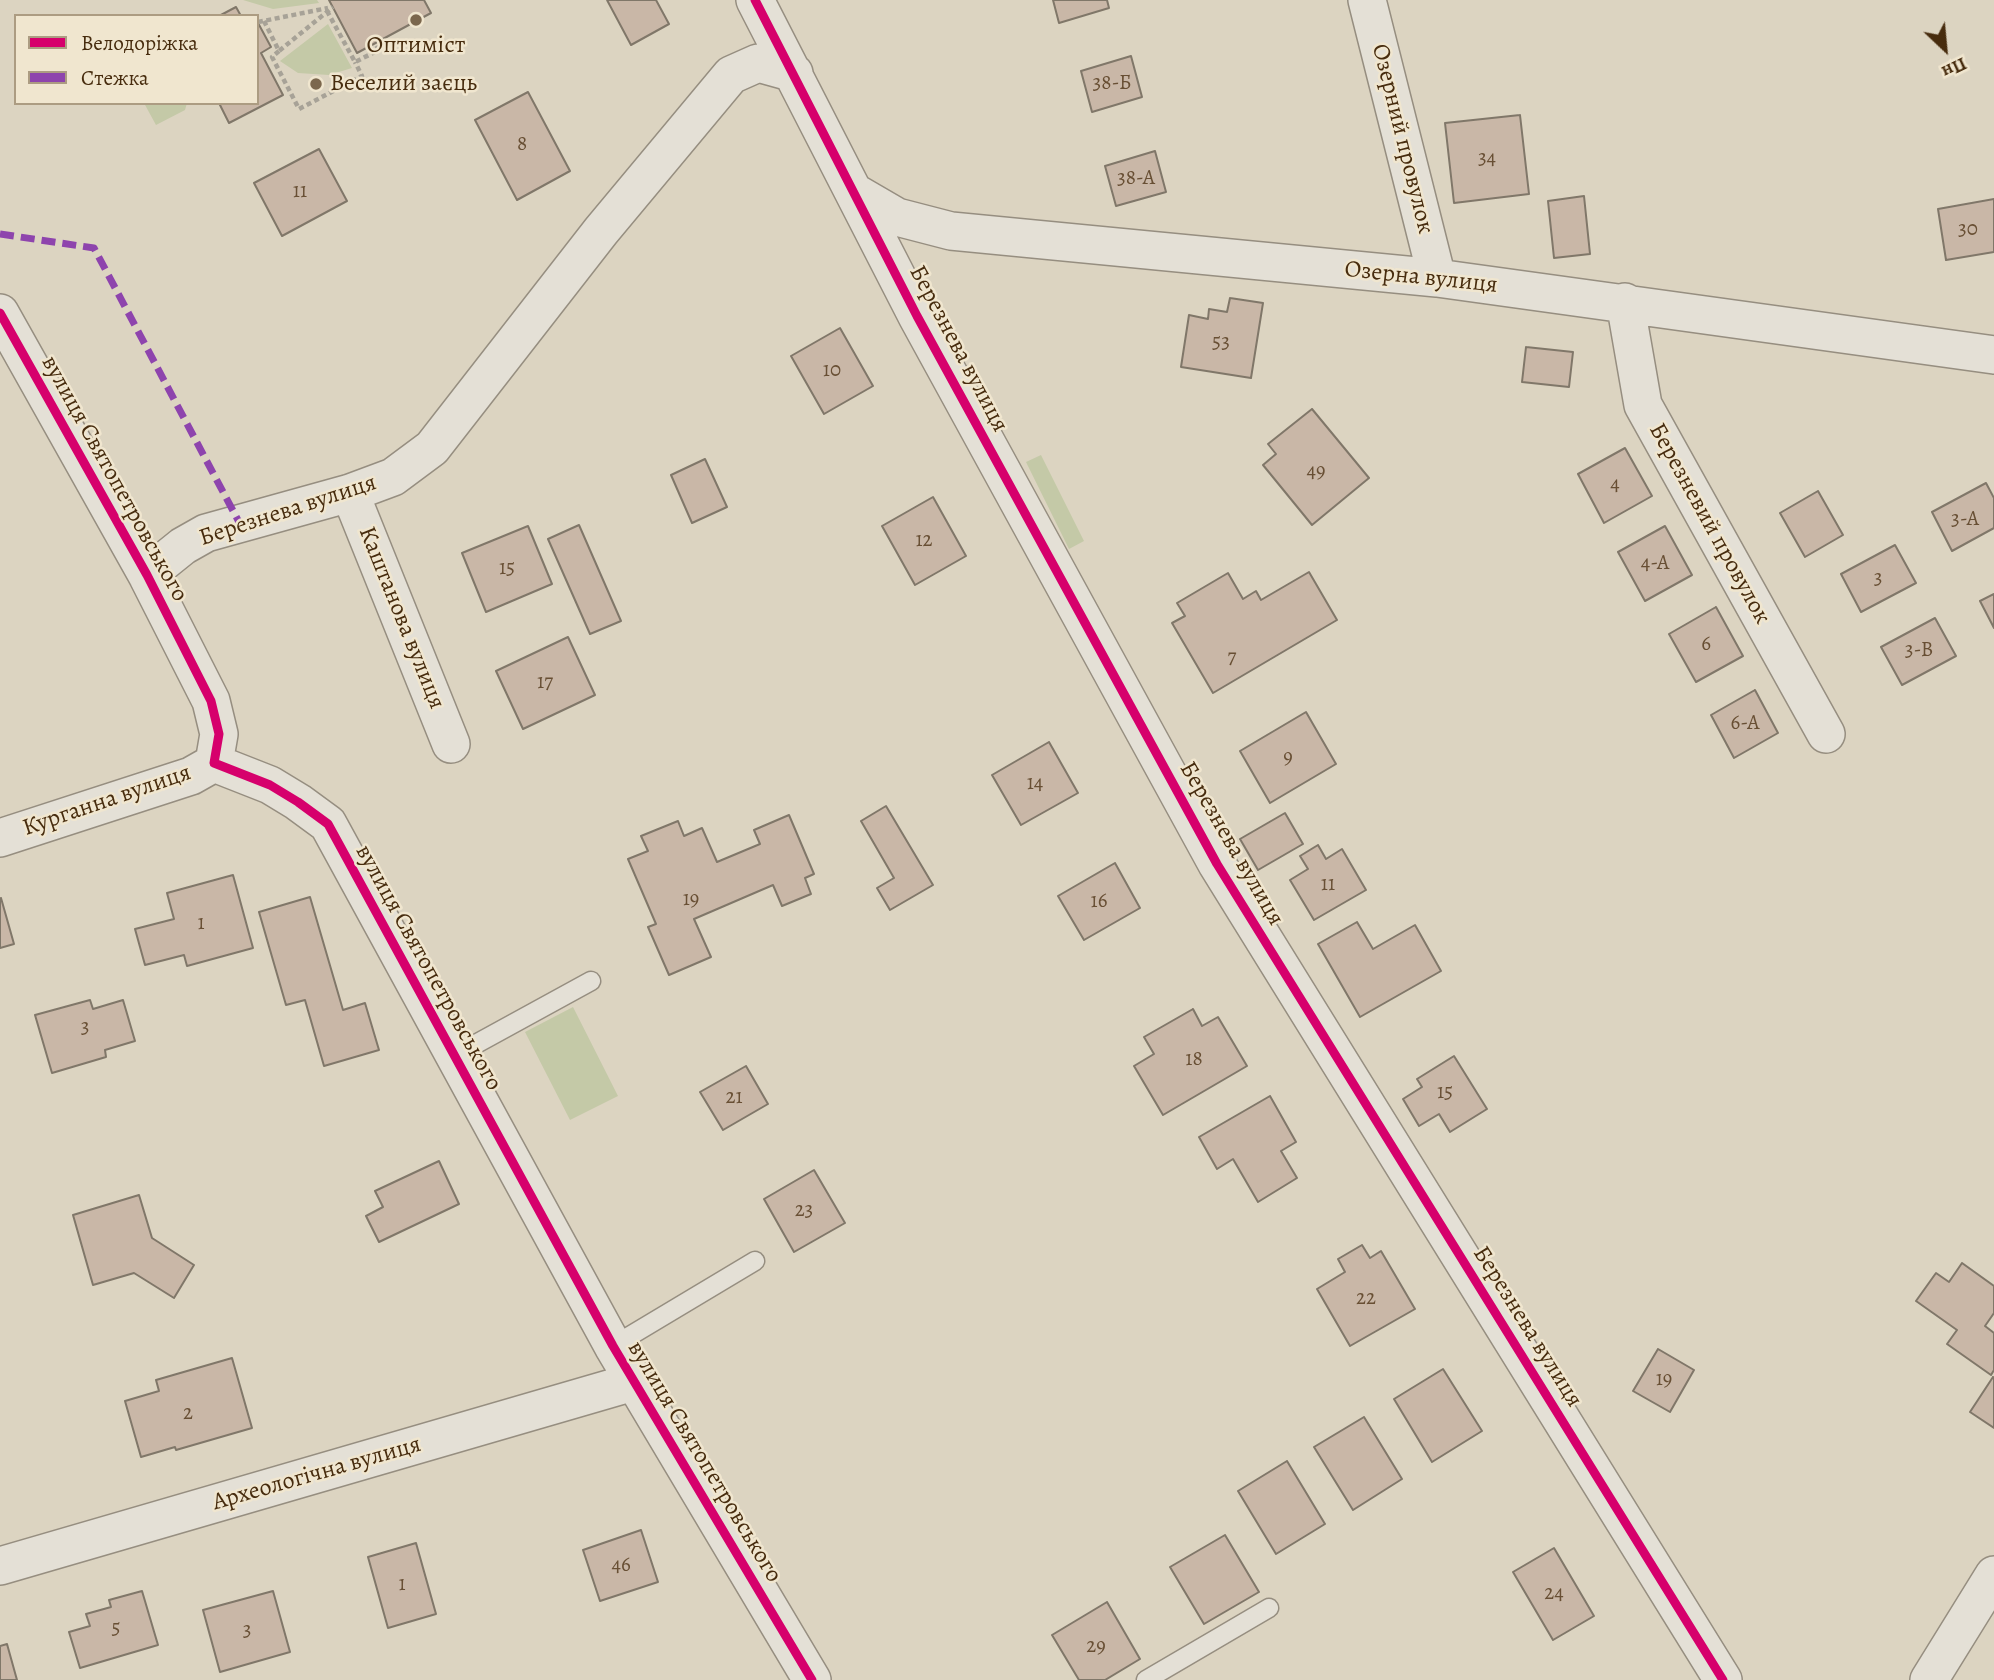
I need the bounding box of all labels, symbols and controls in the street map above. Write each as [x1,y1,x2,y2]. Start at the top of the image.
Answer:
marker: Оптиміст [408,12,424,28]
legend [14,14,259,105]
north arrow [1910,14,1980,84]
text: Велодоріжка [81,29,198,57]
place label: Оптиміст [367,32,465,60]
street label: Озерний провулок [1364,41,1440,237]
text: Пн [1937,51,1971,85]
text: Стежка [81,64,149,92]
place label: Веселий заєць [330,70,477,98]
house number: 38-Б [1093,71,1131,97]
marker: Веселий заєць [308,76,324,92]
house number: 8 [517,132,527,158]
house number: 34 [1478,146,1496,172]
house number: 38-А [1117,166,1155,192]
house number: 11 [293,179,307,205]
house number: 30 [1958,217,1978,243]
street label: Озерна вулиця [1343,256,1499,300]
street label: Березнева вулиця [902,261,1014,437]
house number: 53 [1212,330,1230,356]
street label: вулиця Святопетровського [34,351,194,607]
house number: 10 [823,358,841,384]
street label: Березневий провулок [1642,418,1776,630]
house number: 49 [1306,459,1326,485]
street label: Березнева вулиця [196,469,380,553]
house number: 4 [1610,472,1620,498]
house number: 3-А [1951,507,1979,533]
street label: Каштанова вулиця [351,523,451,713]
house number: 12 [915,528,933,554]
house number: 4-А [1641,551,1669,577]
house number: 15 [499,556,515,582]
house number: 3 [1874,566,1882,592]
house number: 6 [1701,632,1711,658]
house number: 3-В [1905,638,1933,664]
house number: 7 [1228,645,1236,671]
house number: 17 [537,670,553,696]
house number: 6-А [1731,711,1759,737]
house number: 9 [1283,745,1293,771]
street label: Березнева вулиця [1172,757,1290,931]
street label: Курганна вулиця [19,759,195,843]
house number: 14 [1027,771,1043,797]
street label: вулиця Святопетровського [348,840,508,1096]
house number: 11 [1321,872,1335,898]
house number: 19 [683,887,699,913]
house number: 16 [1091,889,1107,915]
house number: 1 [197,911,205,937]
house number: 3 [81,1015,89,1041]
house number: 18 [1185,1047,1203,1073]
house number: 15 [1437,1080,1453,1106]
house number: 21 [725,1085,743,1111]
house number: 23 [795,1198,813,1224]
street label: Березнева вулиця [1466,1241,1588,1413]
house number: 22 [1356,1286,1376,1312]
street label: вулиця Святопетровського [620,1336,788,1588]
house number: 19 [1656,1367,1672,1393]
house number: 2 [183,1401,193,1427]
street label: Археологічна вулиця [210,1430,424,1518]
house number: 46 [611,1553,631,1579]
house number: 1 [398,1572,406,1598]
house number: 24 [1544,1581,1564,1607]
house number: 5 [111,1616,121,1642]
house number: 3 [243,1618,251,1644]
house number: 29 [1086,1634,1106,1660]

